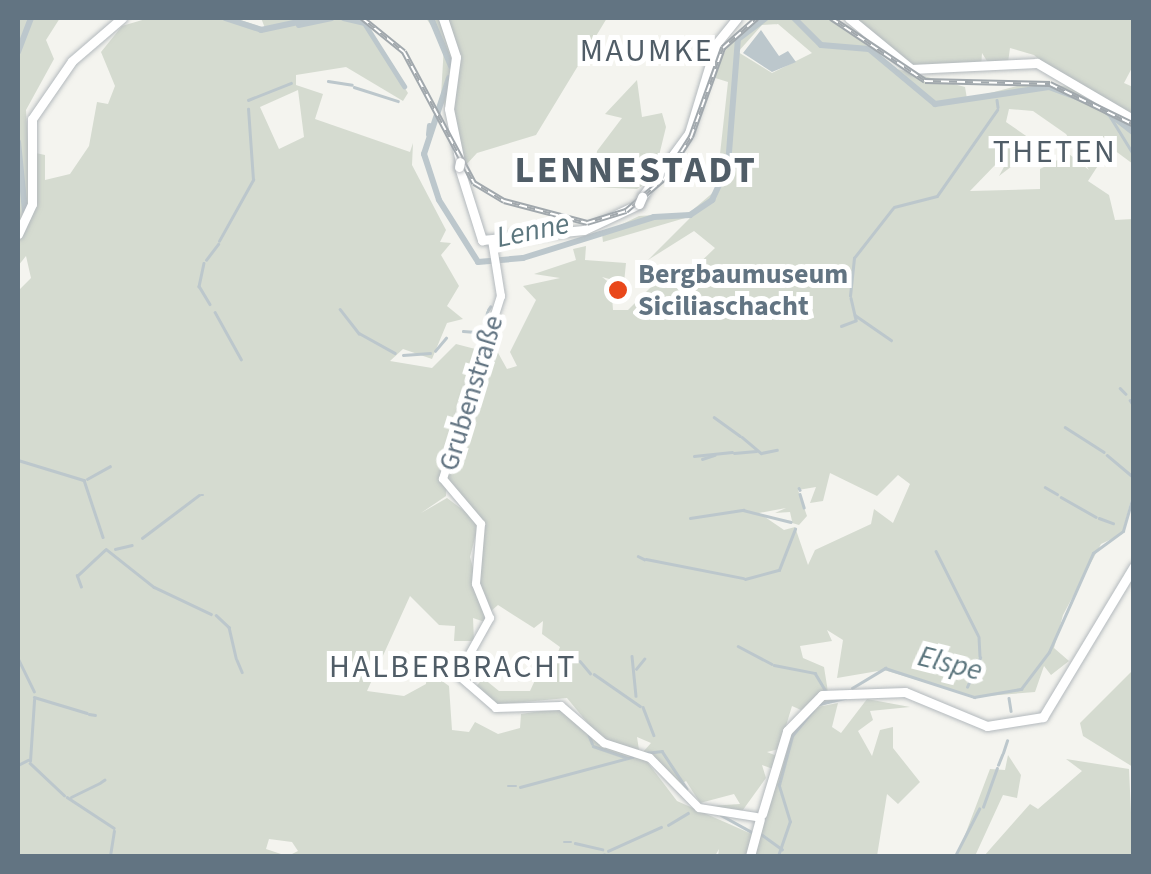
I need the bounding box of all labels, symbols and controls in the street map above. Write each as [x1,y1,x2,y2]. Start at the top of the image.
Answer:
district label: MAUMKE [580,32,714,70]
district label: THETEN [993,133,1117,171]
district label: LENNESTADT [515,148,757,194]
water label: Lenne [493,206,573,256]
place label: Bergbaumuseum Siciliaschacht [638,257,848,323]
marker: Bergbaumuseum Siciliaschacht [607,279,629,301]
street label: Grubenstraße [431,311,511,475]
water label: Elspe [914,639,986,689]
district label: HALBERBRACHT [329,648,577,686]

